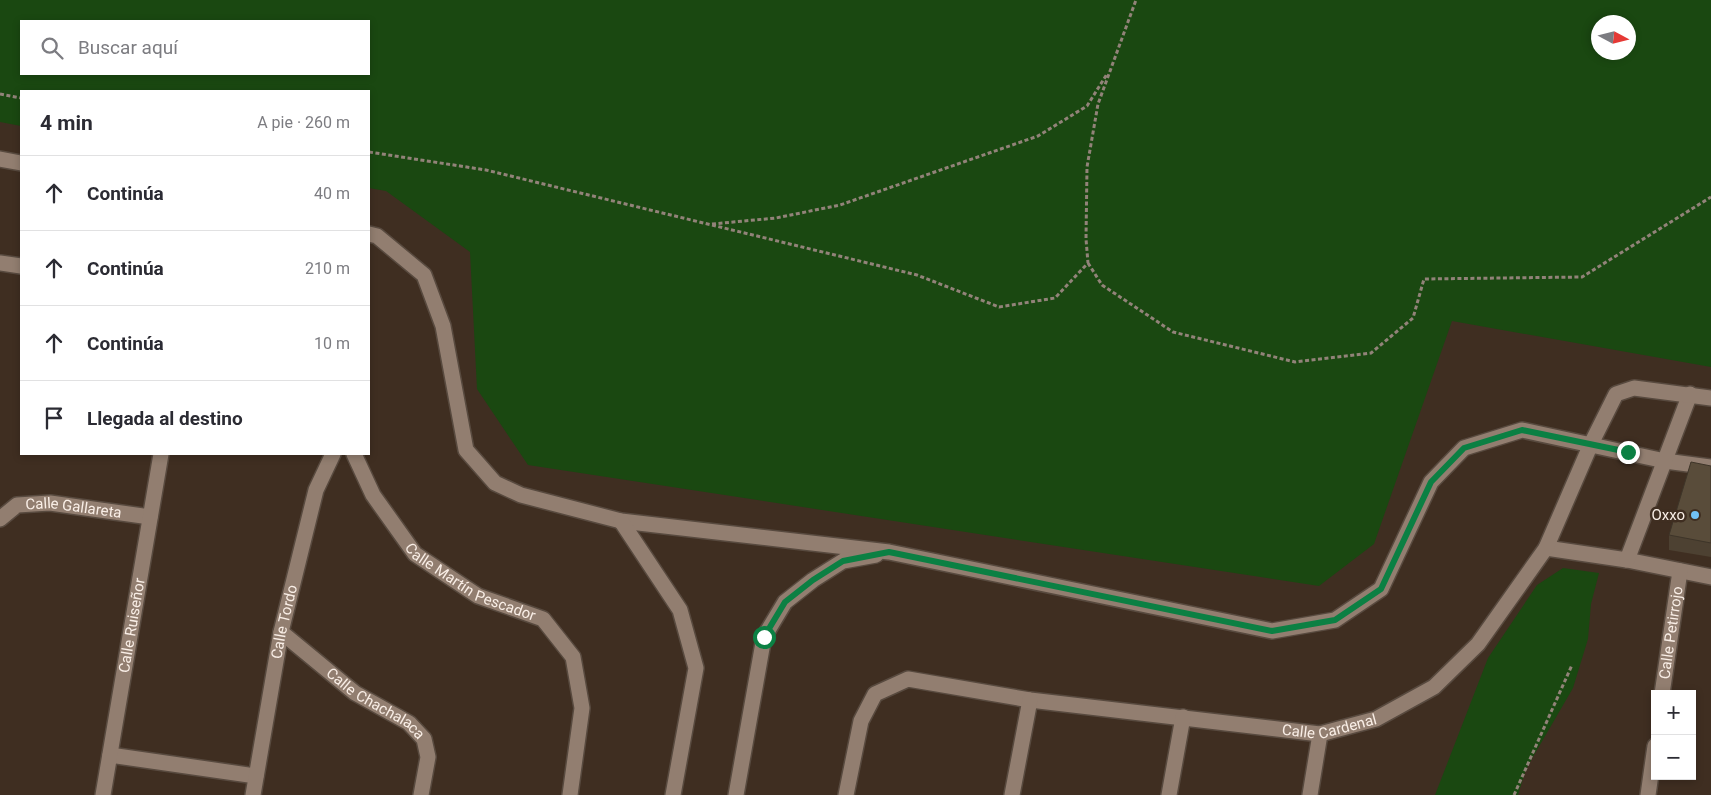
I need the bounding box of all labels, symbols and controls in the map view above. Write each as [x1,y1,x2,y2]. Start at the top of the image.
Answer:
north arrow [1591,15,1636,60]
search box [20,20,370,75]
icon: search [38,34,66,62]
text: Buscar aquí [78,36,178,59]
text: 4 min [40,111,93,135]
text: A pie · 260 m [257,113,350,132]
icon: ahead [40,179,68,207]
text: Continúa [87,182,164,205]
text: 40 m [314,184,350,203]
icon: ahead [40,254,68,282]
text: Continúa [87,257,164,280]
text: 210 m [305,259,350,278]
icon: ahead [40,329,68,357]
text: Continúa [87,332,164,355]
text: 10 m [314,334,350,353]
icon: arrive [40,404,68,432]
text: Llegada al destino [87,407,243,430]
route end [1617,441,1640,464]
street label: Calle Gallareta [25,494,123,522]
place label: Oxxo [1651,506,1685,524]
marker: Oxxo [1689,509,1701,521]
street label: Calle Martín Pescador [401,539,538,625]
street label: Calle Ruiseñor [115,577,149,674]
street label: Calle Tordo [268,583,301,660]
street label: Calle Petirrojo [1655,585,1687,680]
route start [753,626,776,649]
street label: Calle Chachalaca [323,664,429,743]
map controls [1651,690,1696,780]
button: + [1651,690,1696,735]
street label: Calle Cardenal [1281,710,1379,743]
button: − [1651,735,1696,780]

